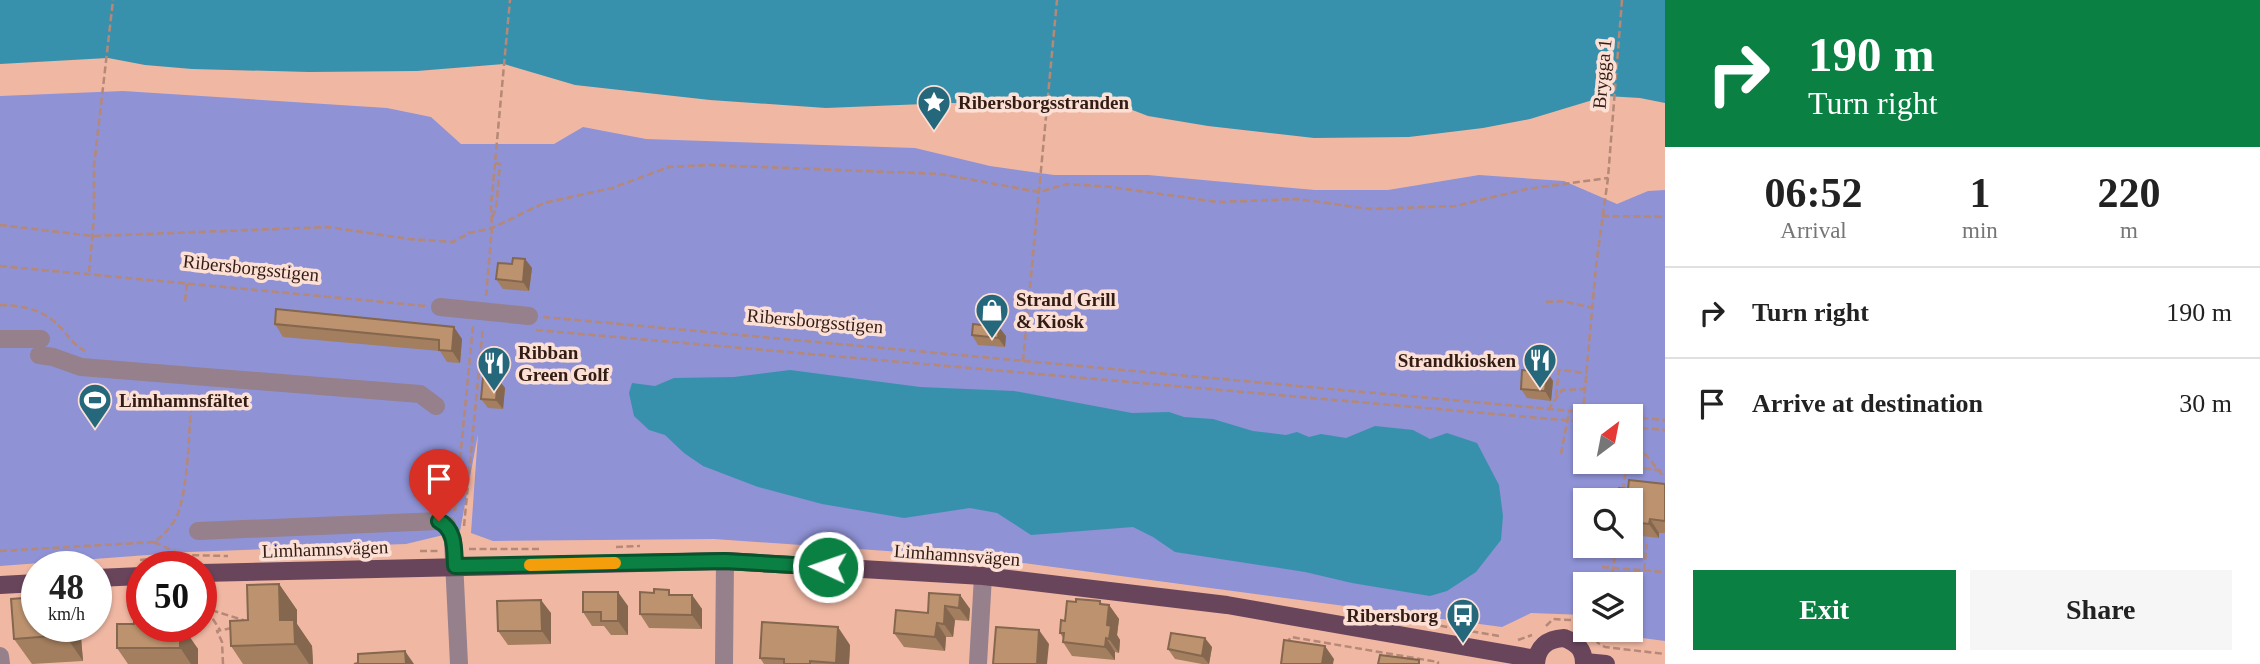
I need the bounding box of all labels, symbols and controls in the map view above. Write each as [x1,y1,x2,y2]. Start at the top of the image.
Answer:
text: 190 m [1808,27,1935,82]
icon: right [1693,28,1784,119]
street label: Brygga 1 [1588,38,1616,110]
place icon: Ribersborgsstranden [915,83,953,132]
text: Turn right [1808,85,1938,121]
place label: Ribersborgsstranden [958,92,1129,113]
text: 06:52 [1765,170,1863,216]
text: 1 [1969,170,1990,216]
text: 220 [2097,170,2160,216]
text: Arrival [1780,218,1847,243]
text: min [1962,218,1998,243]
text: m [2120,218,2138,243]
street label: Ribersborgsstigen [182,250,321,286]
place label: Strand Grill & Kiosk [1016,289,1116,332]
shop icon: Strand Grill & Kiosk [973,291,1011,340]
icon: right [1693,294,1731,332]
text: Turn right [1752,298,1869,327]
text: 190 m [2166,298,2232,327]
street label: Ribersborgsstigen [746,305,885,337]
restaurant icon: Strandkiosken [1521,341,1559,390]
place label: Ribban Green Golf [518,342,610,385]
restaurant icon: Ribban Green Golf [475,344,513,393]
place label: Strandkiosken [1398,350,1516,371]
sports icon: Limhamnsfältet [76,381,114,430]
icon: arrive [1693,385,1731,423]
text: Arrive at destination [1752,389,1983,418]
text: 30 m [2179,389,2232,418]
place label: Limhamnsfältet [119,390,250,411]
north arrow [1573,404,1643,474]
map controls [1573,404,1643,642]
pin [409,449,469,521]
icon: arrive [420,460,458,498]
button: search [1573,488,1643,558]
position arrow [791,530,865,604]
street label: Limhamnsvägen [261,536,389,562]
street label: Limhamnsvägen [893,540,1021,570]
speed limit sign: 50 [126,551,217,642]
text: 48 [49,568,84,607]
button: Exit [1693,570,1956,650]
button: Share [1970,570,2232,650]
button: layers [1573,572,1643,642]
bus stop icon: Ribersborg [1444,596,1482,645]
text: km/h [48,604,85,624]
place label: Ribersborg [1346,605,1438,626]

